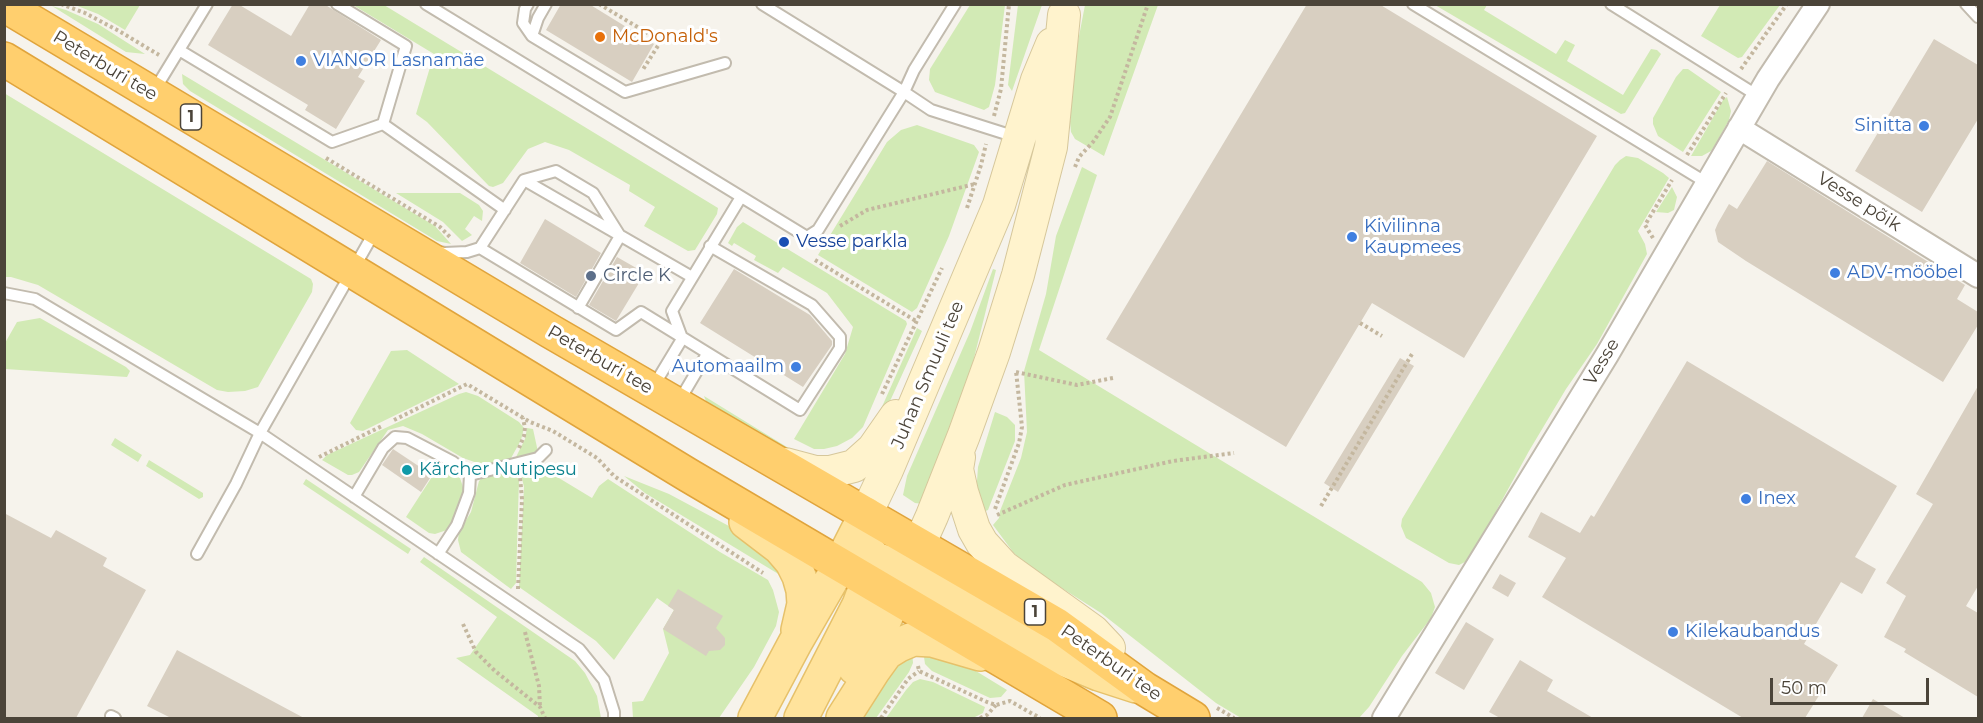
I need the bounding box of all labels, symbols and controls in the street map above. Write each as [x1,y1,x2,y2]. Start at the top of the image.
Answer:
street label: Peterburi tee [49,26,161,106]
place label: McDonald's [612,26,718,48]
marker: McDonald's [593,30,607,44]
place label: VIANOR Lasnamäe [313,50,484,72]
marker: VIANOR Lasnamäe [294,54,308,68]
road number: 1 [180,104,201,130]
place label: Sinitta [1855,115,1912,137]
marker: Sinitta [1917,119,1931,133]
street label: Vesse põik [1813,168,1905,236]
place label: Kivilinna Kaupmees [1364,216,1461,258]
marker: Kivilinna Kaupmees [1345,230,1359,244]
place label: Vesse parkla [796,231,908,253]
marker: Vesse parkla [777,235,791,249]
place label: ADV-mööbel [1847,262,1963,284]
place label: Circle K [603,265,671,287]
marker: ADV-mööbel [1828,266,1842,280]
marker: Circle K [584,269,598,283]
street label: Juhan Smuuli tee [887,298,969,452]
street label: Peterburi tee [543,321,657,399]
street label: Vesse [1580,335,1624,389]
place label: Automaailm [672,356,784,378]
marker: Automaailm [789,360,803,374]
place label: Kärcher Nutipesu [419,459,577,481]
marker: Kärcher Nutipesu [400,463,414,477]
place label: Inex [1758,488,1796,510]
marker: Inex [1739,492,1753,506]
road number: 1 [1024,599,1046,625]
street label: Peterburi tee [1056,620,1166,706]
place label: Kilekaubandus [1685,621,1820,643]
marker: Kilekaubandus [1666,625,1680,639]
scale bar [1773,666,1932,704]
text: 50 m [1781,677,1827,699]

